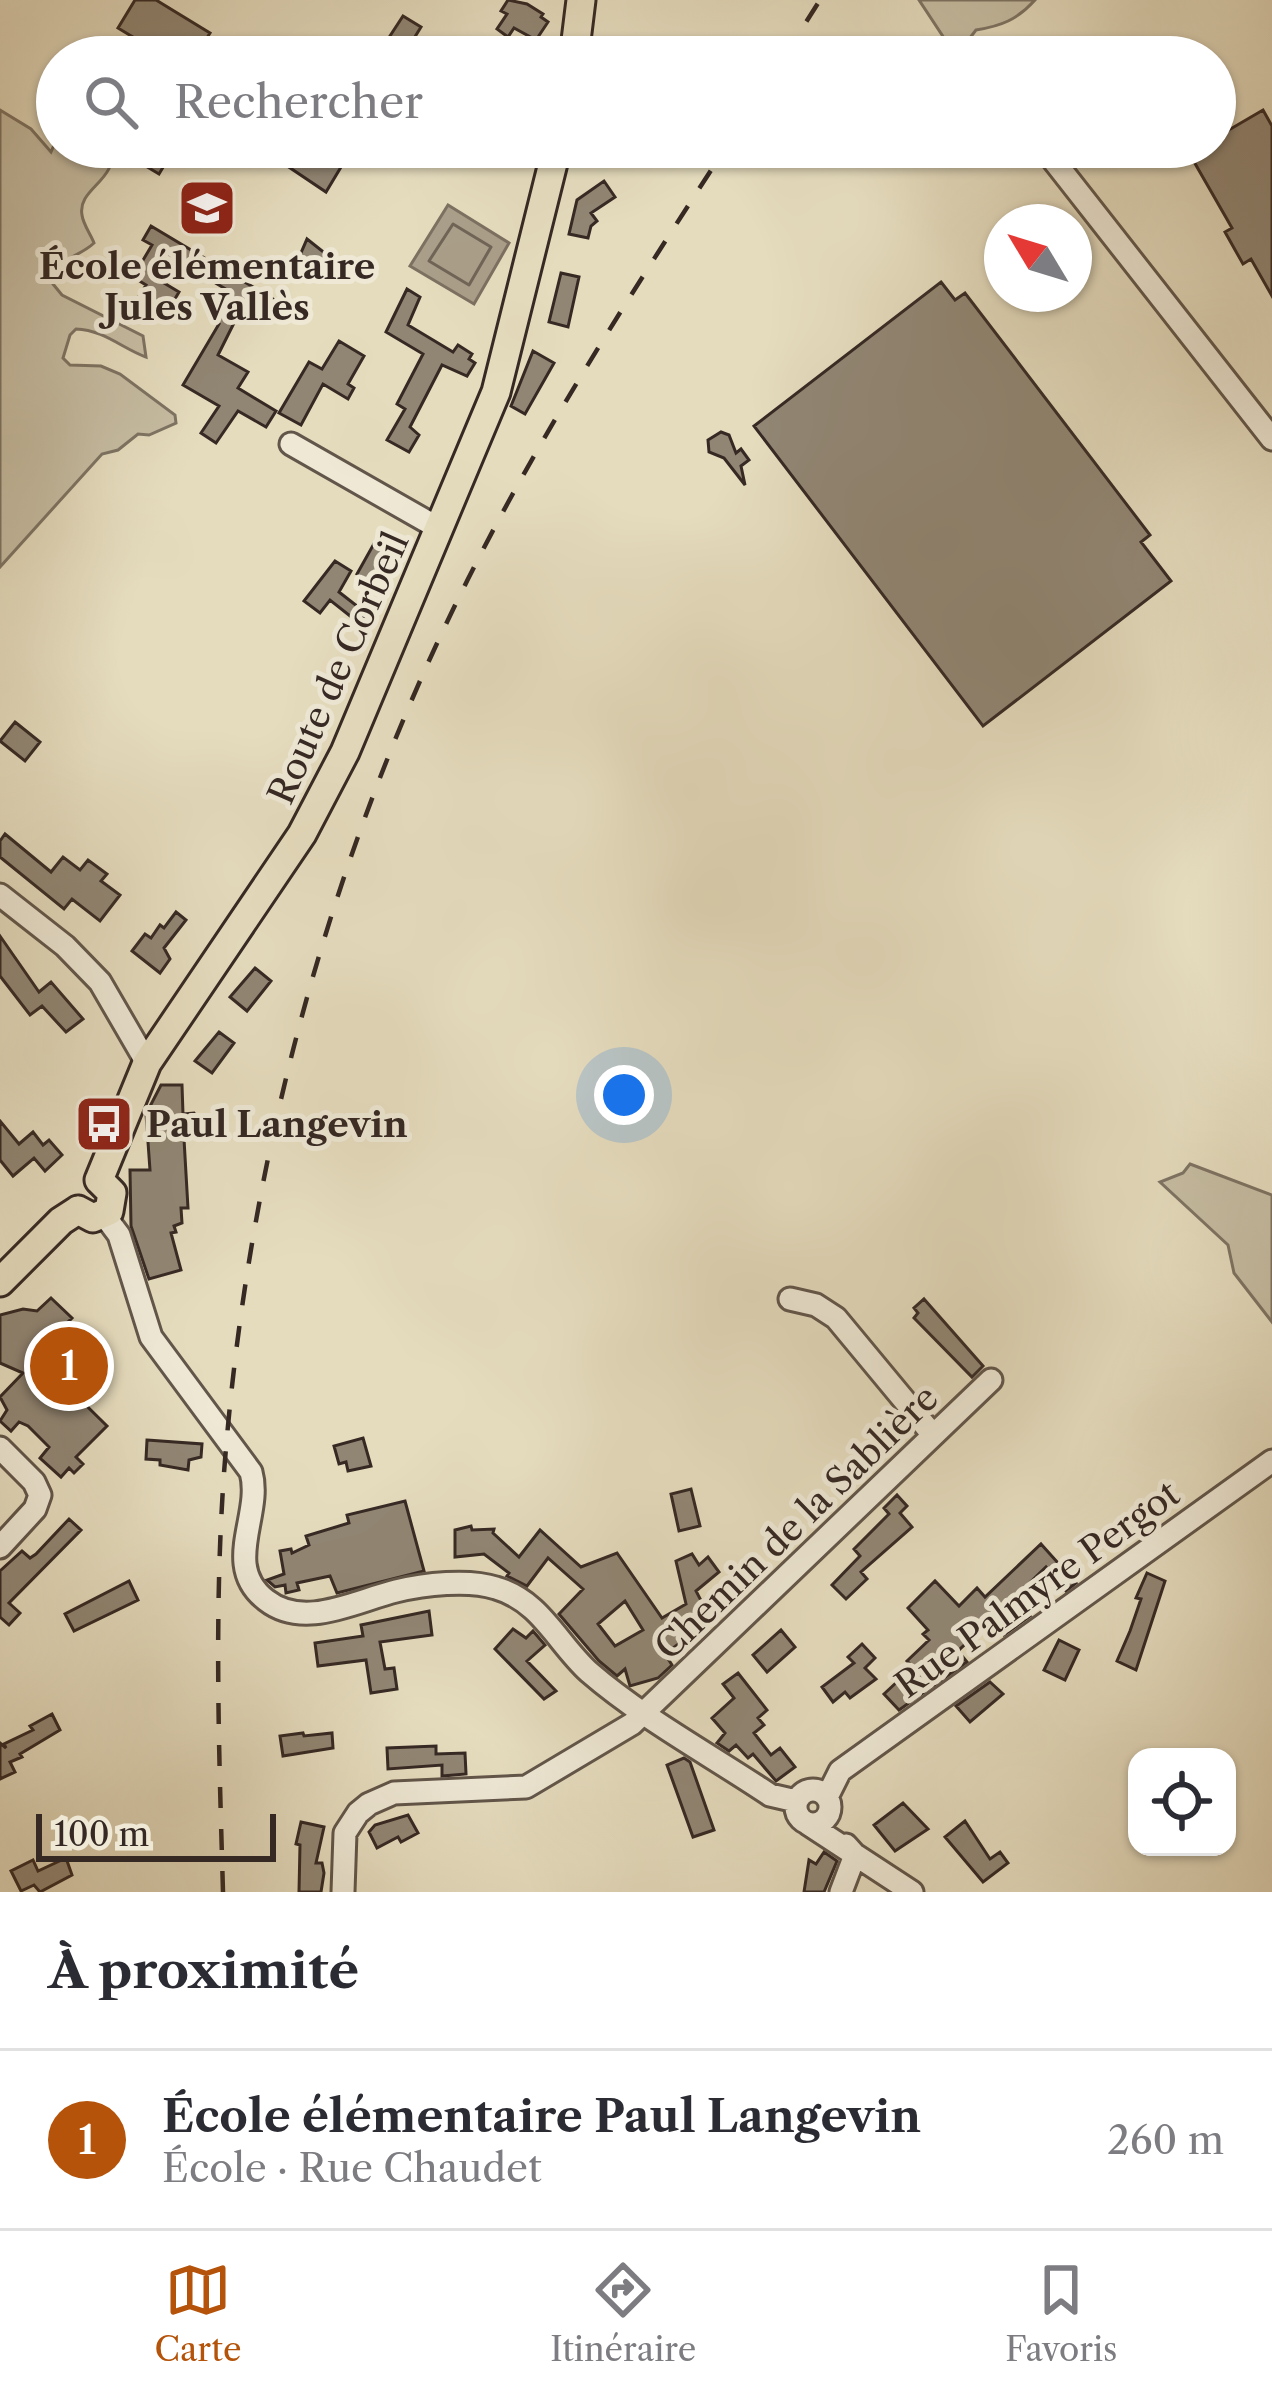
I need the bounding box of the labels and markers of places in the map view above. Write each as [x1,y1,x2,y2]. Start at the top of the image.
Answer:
school or university icon: École élémentaire Jules Vallès [176,177,238,239]
place label: École élémentaire Jules Vallès [39,244,375,329]
bus stop icon: Paul Langevin [73,1093,135,1155]
place label: Paul Langevin [146,1102,408,1146]
pin: 1 [30,1321,108,1411]

